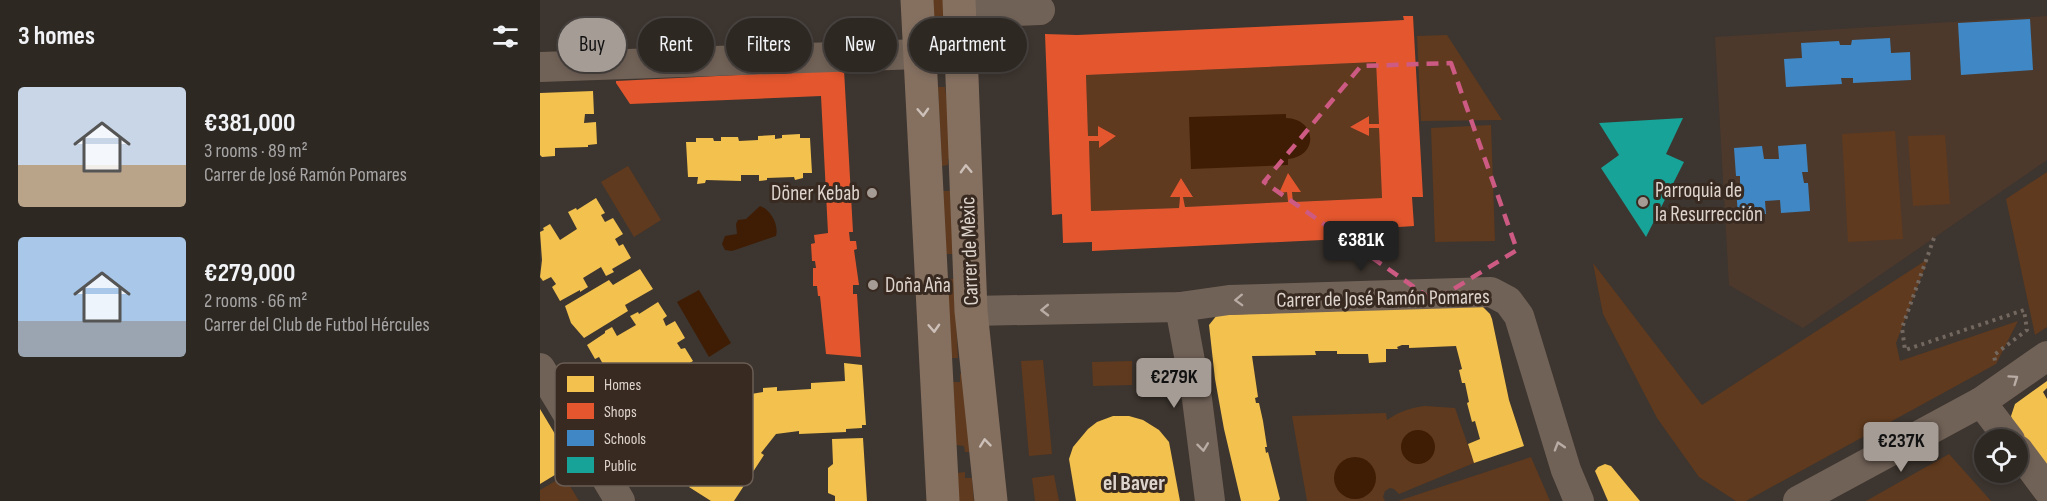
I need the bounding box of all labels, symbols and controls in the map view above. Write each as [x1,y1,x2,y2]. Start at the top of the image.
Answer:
chip: Buy [558,18,626,72]
chip: Rent [638,18,714,72]
chip: Filters [726,18,812,72]
chip: New [824,18,897,72]
chip: Apartment [909,18,1027,72]
icon: filters [489,20,522,53]
text: 3 homes [18,21,95,52]
text: €381,000 [204,108,295,139]
one-way arrow [916,108,929,117]
icon: home [66,111,138,183]
text: 3 rooms · 89 m² [204,139,308,163]
text: Carrer de José Ramón Pomares [204,163,407,187]
one-way arrow [960,165,972,174]
place label: Parroquia de la Resurrección [1655,178,1763,227]
place label: Döner Kebab [771,181,860,206]
marker: Döner Kebab [865,186,879,200]
marker: Parroquia de la Resurrección [1636,195,1650,209]
street label: Carrer de Mèxic [955,196,984,306]
pin: €381K [1319,221,1403,272]
text: €381K [1338,228,1384,252]
text: €279,000 [204,258,295,289]
icon: home [66,261,138,333]
place label: Doña Aña [885,273,951,298]
marker: Doña Aña [866,278,880,292]
street label: Carrer de José Ramón Pomares [1276,284,1490,313]
text: 2 rooms · 66 m² [204,289,308,313]
one-way arrow [1235,293,1244,306]
one-way arrow [1040,304,1049,316]
text: Carrer del Club de Futbol Hércules [204,313,430,337]
one-way arrow [928,323,941,332]
pin: €279K [1132,358,1216,409]
legend [555,363,753,486]
text: €279K [1150,365,1198,389]
one-way arrow [2007,375,2018,386]
text: Homes [604,376,641,395]
text: Shops [604,403,637,422]
pin: €237K [1859,422,1943,473]
text: €237K [1878,429,1925,453]
map controls [1974,429,2028,483]
button: locate [1974,429,2028,483]
text: Schools [604,430,646,449]
one-way arrow [979,438,992,447]
one-way arrow [1554,442,1566,452]
one-way arrow [1197,443,1209,452]
text: Public [604,457,637,476]
district label: el Baver [1103,470,1165,497]

